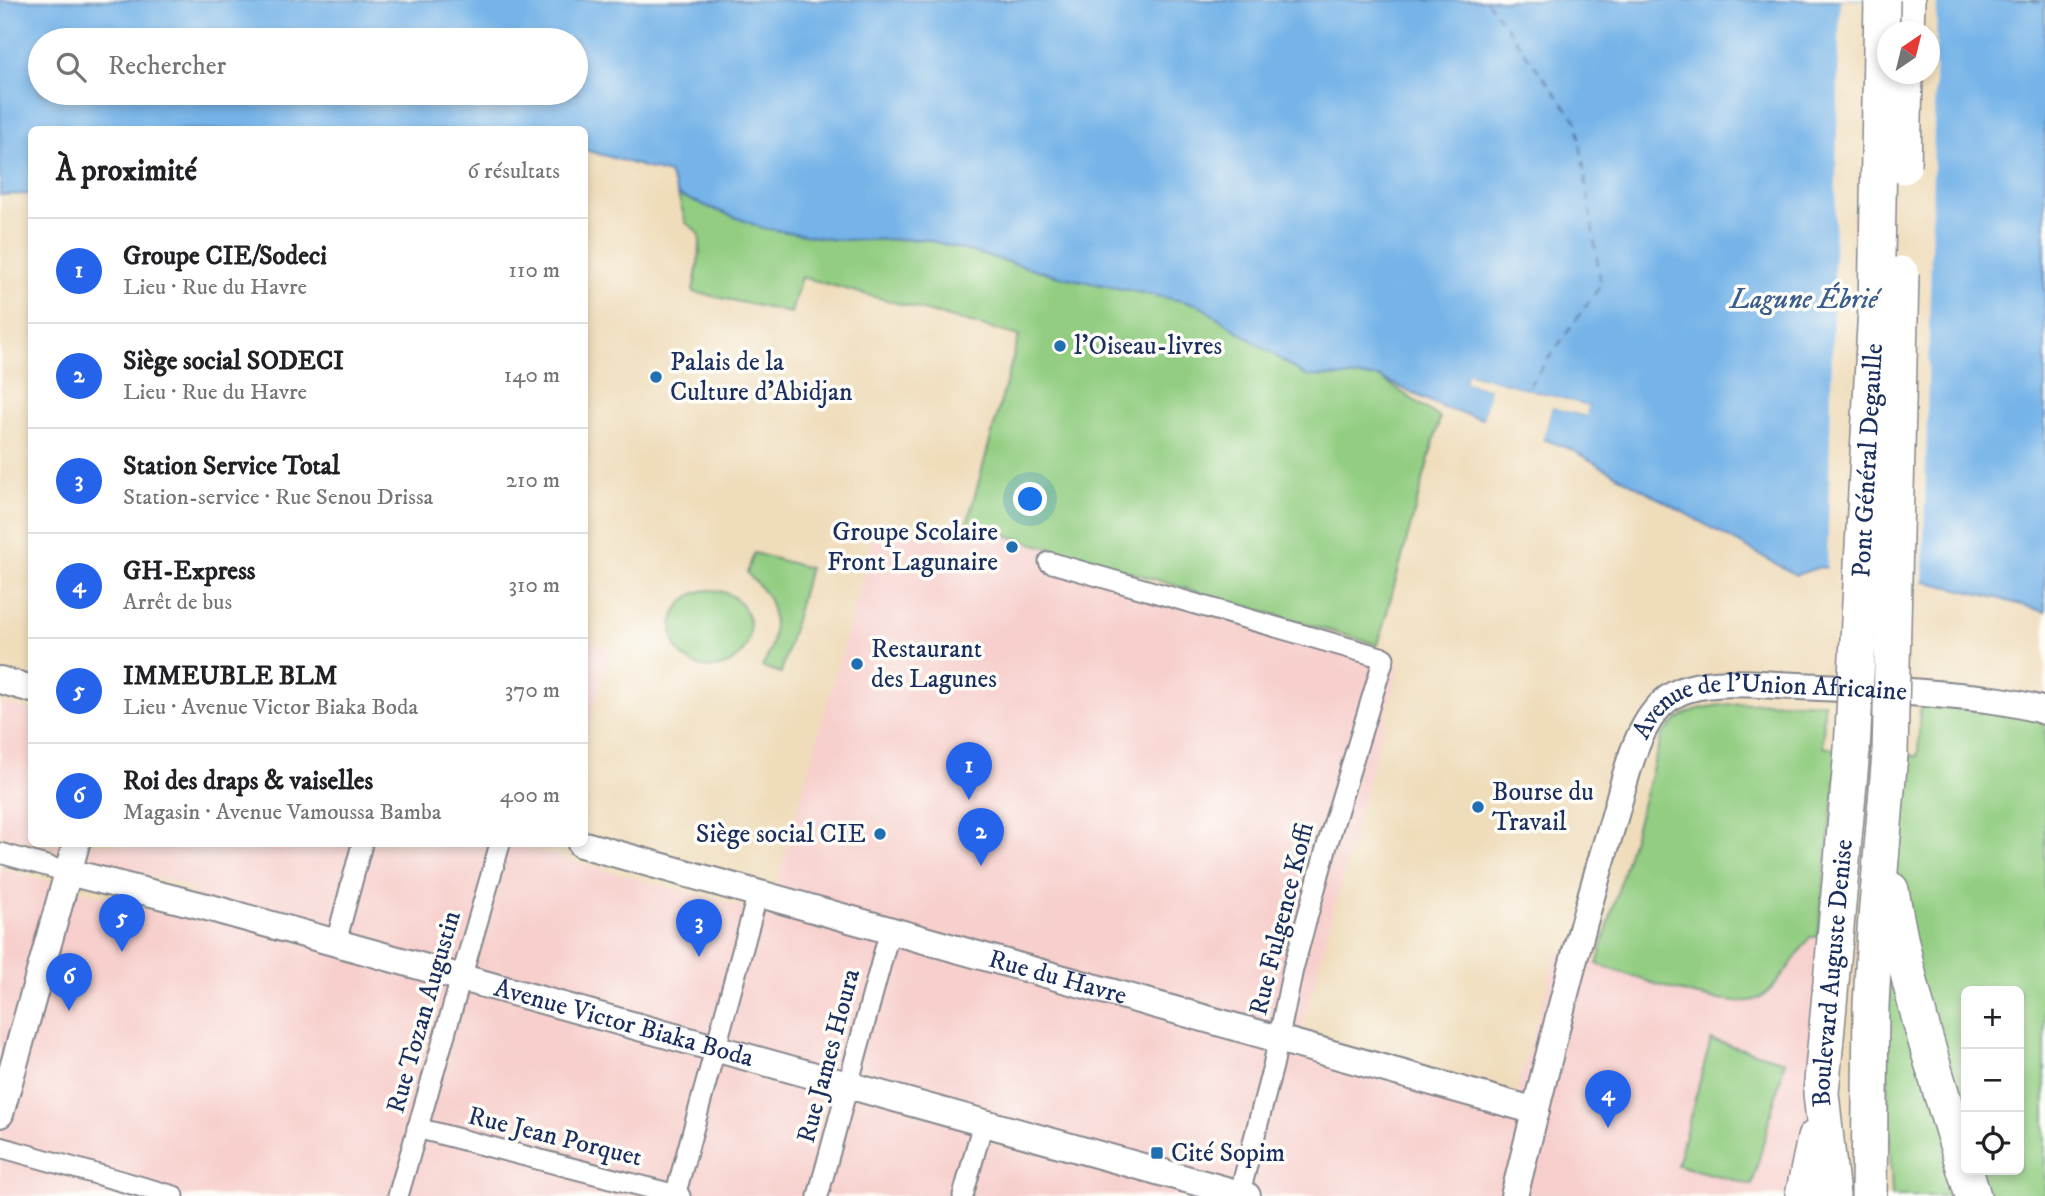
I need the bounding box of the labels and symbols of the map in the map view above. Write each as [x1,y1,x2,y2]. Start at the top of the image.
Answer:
north arrow [1877,21,1940,84]
water label: Lagune Ébrié [1728,282,1882,317]
place label: l'Oiseau-livres [1074,330,1222,363]
marker: l'Oiseau-livres [1052,338,1068,354]
street label: Pont Général Degaulle [1845,342,1891,579]
place label: Palais de la Culture d'Abidjan [670,346,853,409]
marker: Palais de la Culture d'Abidjan [648,369,664,385]
your location [1013,482,1047,516]
place label: Groupe Scolaire Front Lagunaire [827,516,998,579]
marker: Groupe Scolaire Front Lagunaire [1004,539,1020,555]
place label: Restaurant des Lagunes [871,633,997,696]
marker: Restaurant des Lagunes [849,656,865,672]
street label: Avenue de l'Union Africaine [1625,667,1908,745]
pin: 1 [946,742,992,800]
place label: Bourse du Travail [1492,776,1594,839]
marker: Bourse du Travail [1470,799,1486,815]
pin: 2 [958,808,1004,866]
place label: Siège social CIE [696,818,866,851]
street label: Rue Fulgence Koffi [1242,819,1322,1019]
marker: Siège social CIE [872,826,888,842]
street label: Boulevard Auguste Denise [1804,838,1860,1108]
pin: 5 [99,894,145,952]
pin: 3 [676,899,722,957]
street label: Rue Tozan Augustin [379,907,469,1117]
street label: Rue du Havre [985,942,1131,1012]
pin: 6 [46,953,92,1011]
street label: Rue James Houra [790,965,868,1147]
street label: Avenue Victor Biaka Boda [490,971,757,1075]
pin: 4 [1585,1070,1631,1128]
street label: Rue Jean Porquet [465,1099,645,1175]
place label: Cité Sopim [1171,1137,1285,1170]
marker: Cité Sopim [1149,1145,1165,1161]

